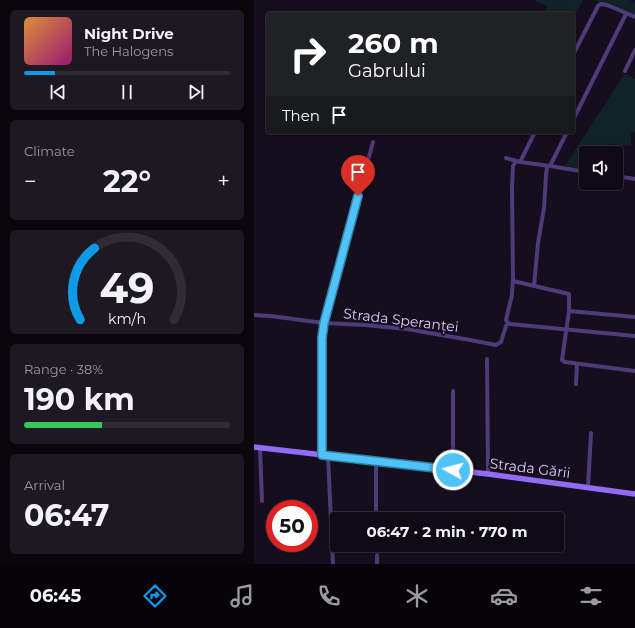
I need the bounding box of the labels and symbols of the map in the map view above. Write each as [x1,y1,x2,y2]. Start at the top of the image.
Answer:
pin [341,155,375,196]
street label: Strada Speranței [342,304,460,337]
position arrow [432,449,474,491]
street label: Strada Gării [489,454,571,482]
speed limit sign: 50 [266,500,318,552]

